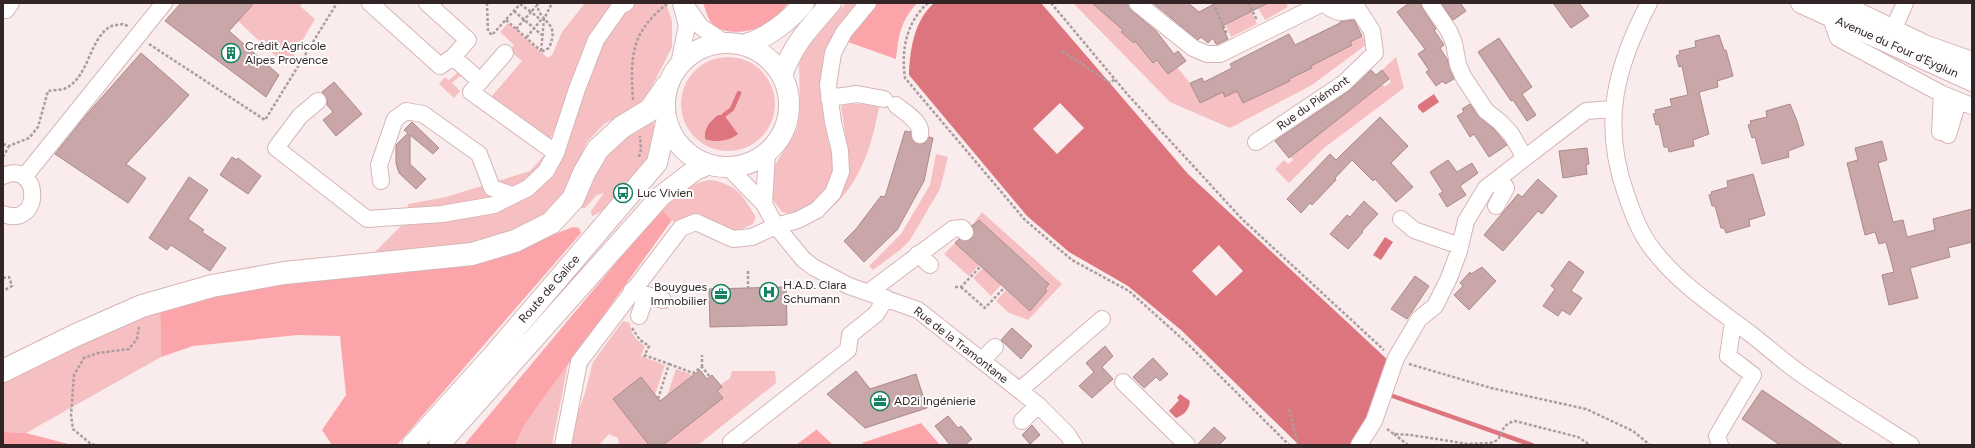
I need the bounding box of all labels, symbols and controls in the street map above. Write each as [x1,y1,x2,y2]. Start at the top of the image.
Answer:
street label: Avenue du Four d’Eyglun [1833,14,1961,81]
place label: Crédit Agricole Alpes Provence [245,39,329,67]
building icon: Crédit Agricole Alpes Provence [220,42,242,64]
street label: Rue du Piémont [1274,73,1352,133]
bus stop icon: Luc Vivien [612,182,634,204]
place label: Luc Vivien [637,186,693,200]
street label: Route de Galice [516,252,583,326]
place label: H.A.D. Clara Schumann [783,278,846,306]
place label: Bouygues Immobilier [651,280,707,308]
hospital icon: H.A.D. Clara Schumann [758,281,780,303]
office icon: Bouygues Immobilier [710,283,732,305]
street label: Rue de la Tramontane [911,304,1011,386]
office icon: AD2i Ingénierie [869,390,891,412]
place label: AD2i Ingénierie [894,394,976,408]

